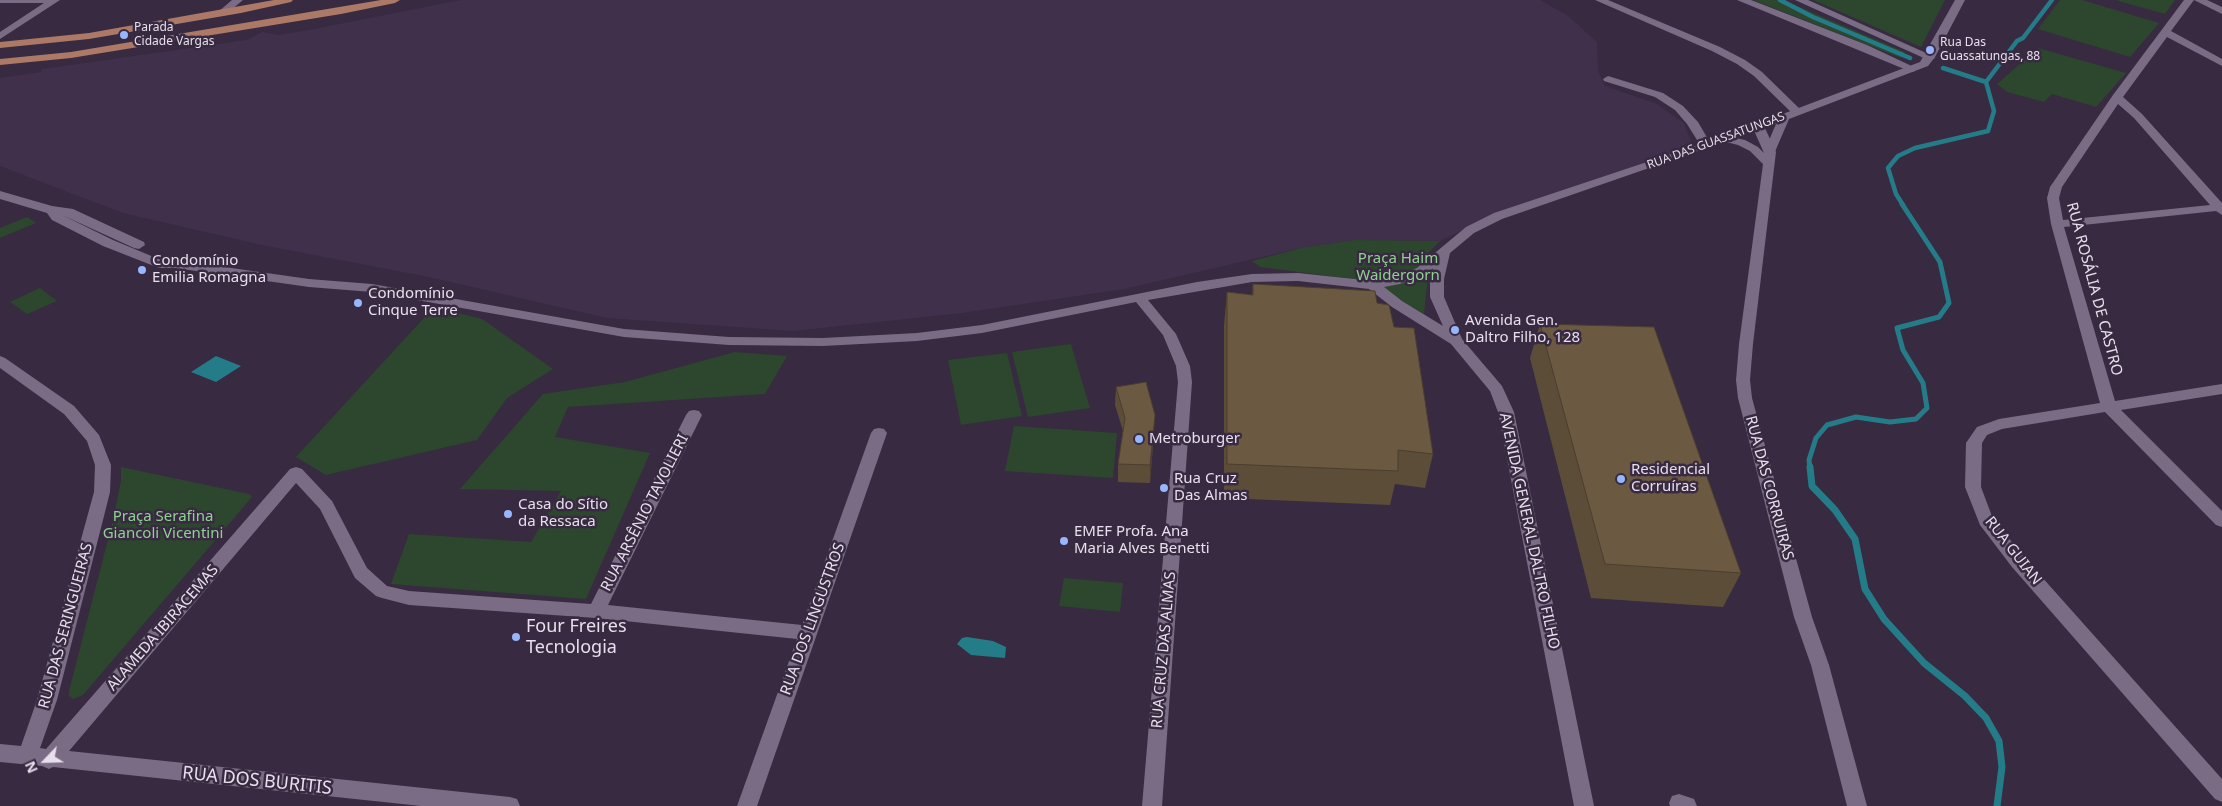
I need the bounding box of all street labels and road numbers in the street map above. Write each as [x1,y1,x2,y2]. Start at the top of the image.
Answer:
street label: RUA DAS GUASSATUNGAS [1645,109,1787,173]
street label: RUA ROSÁLIA DE CASTRO [2062,200,2126,378]
street label: AVENIDA GENERAL DALTRO FILHO [1495,411,1563,651]
street label: RUA DAS CORRUIRAS [1741,414,1797,562]
street label: RUA ARSÊNIO TAVOLIERI [598,432,692,594]
street label: RUA GUIAN [1981,513,2045,589]
street label: RUA DAS SERINGUEIRAS [35,541,97,711]
street label: RUA DOS LINGUSTROS [777,541,849,697]
street label: ALAMEDA IBIRACEMAS [103,561,223,695]
street label: RUA CRUZ DAS ALMAS [1148,571,1180,729]
street label: RUA DOS BURITIS [181,762,333,800]

